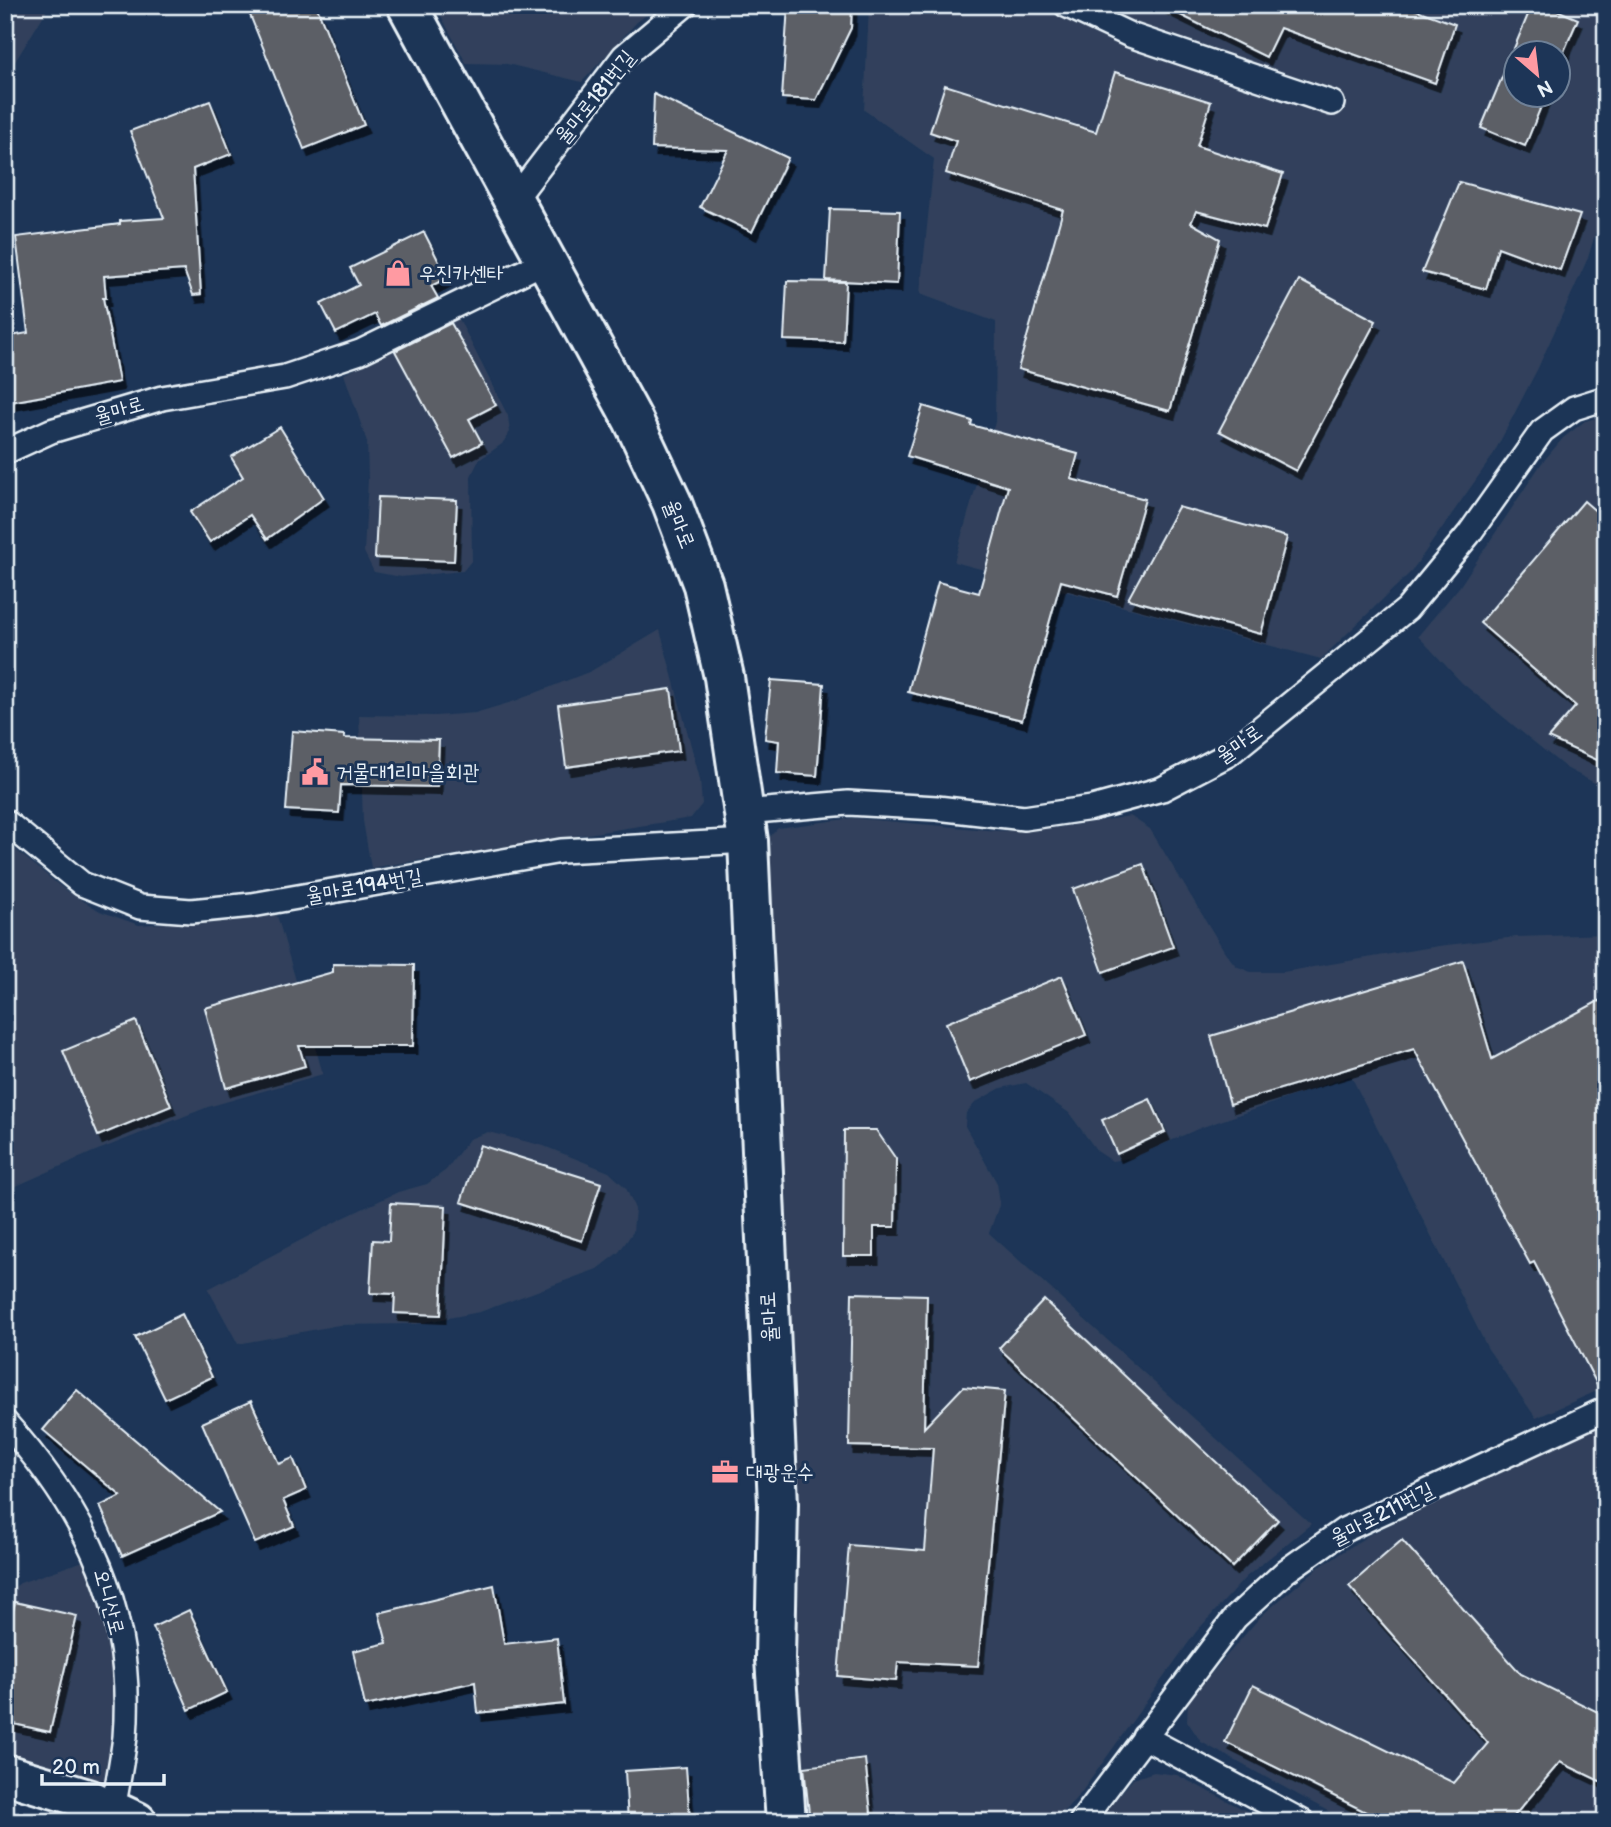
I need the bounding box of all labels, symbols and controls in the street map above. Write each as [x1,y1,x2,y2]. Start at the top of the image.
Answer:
north arrow [1502,38,1572,108]
street label: 율마로181번길 [550,45,640,149]
text: N [1533,74,1556,101]
shop icon: 우진카센타 [383,258,413,288]
place label: 우진카센타 [419,261,504,286]
street label: 율마로 [91,391,147,429]
street label: 율마로 [658,496,700,552]
street label: 율마로 [1211,719,1267,769]
public building icon: 거물대1리마을회관 [300,757,330,787]
place label: 거물대1리마을회관 [336,760,479,785]
street label: 율마로194번길 [304,863,424,909]
street label: 율마로 [755,1291,783,1343]
office icon: 대광운수 [710,1457,740,1487]
place label: 대광운수 [746,1460,814,1485]
street label: 율마로211번길 [1326,1477,1438,1551]
street label: 오니산로 [88,1566,130,1638]
scale bar [42,1743,164,1787]
text: 20 m [52,1755,100,1780]

